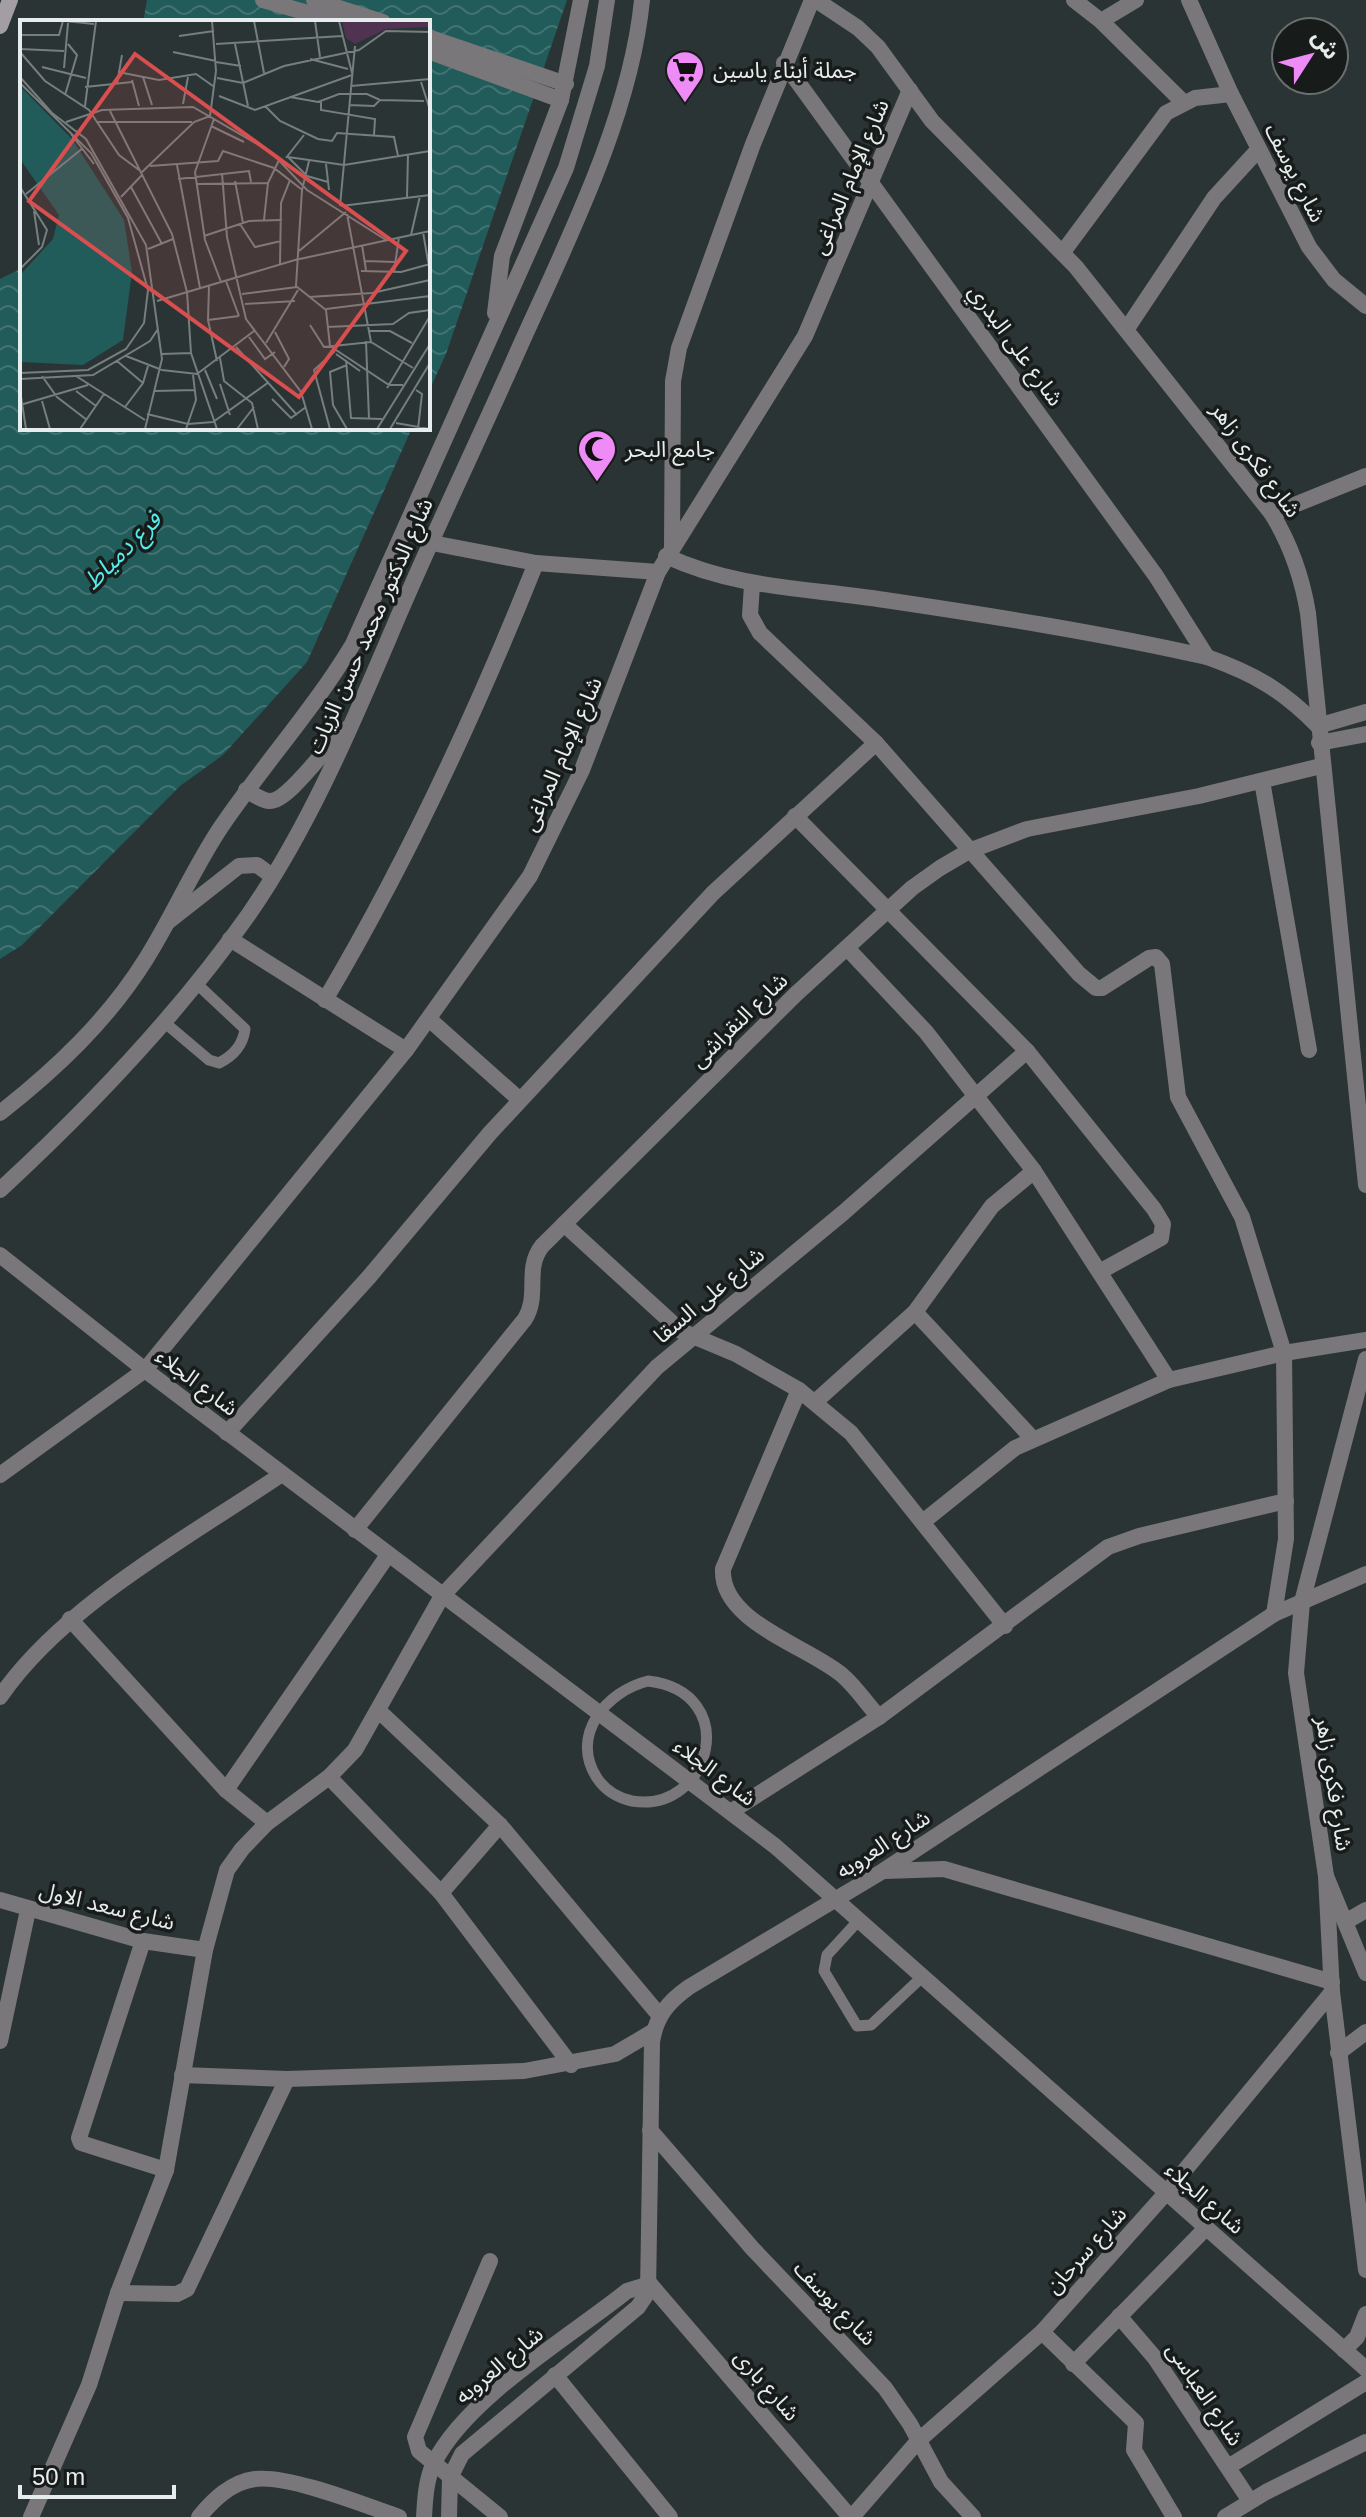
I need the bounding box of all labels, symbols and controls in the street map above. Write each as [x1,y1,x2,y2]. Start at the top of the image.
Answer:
north arrow [1270,16,1350,96]
inset map [20,20,430,430]
text: ش [1307,25,1345,64]
supermarket icon: جملة أبناء ياسين [664,49,706,104]
place label: جملة أبناء ياسين [713,57,857,83]
street label: شارع الإمام المراغى [806,96,898,260]
street label: شارع يوسف [1256,119,1331,228]
street label: شارع على البدري [960,279,1068,413]
street label: شارع فكرى زاهر [1202,397,1306,525]
mosque icon: جامع البحر [576,428,618,483]
place label: جامع البحر [624,437,715,466]
street label: شارع الدكتور محمد حسن الزيات [302,494,441,759]
water label: فرع دمياط [78,505,171,598]
street label: شارع الإمام المراغى [517,673,611,837]
street label: شارع النقراشى [685,968,796,1075]
street label: شارع على السقا [649,1242,772,1351]
street label: شارع الجلاء [149,1343,243,1424]
street label: شارع فكرى زاهر [1307,1714,1357,1854]
street label: شارع الجلاء [667,1733,761,1814]
street label: شارع العروبه [832,1804,937,1887]
street label: شارع سعد الاول [36,1877,177,1939]
street label: شارع الجلاء [1158,2157,1249,2242]
street label: شارع سرحان [1040,2201,1135,2301]
street label: شارع يوسف [786,2256,881,2353]
street label: شارع العروبه [450,2321,550,2412]
street label: شارع العباسى [1158,2338,1249,2452]
street label: شارع بارى [726,2344,805,2428]
scale bar [20,2449,174,2499]
text: 50 m [32,2463,85,2490]

